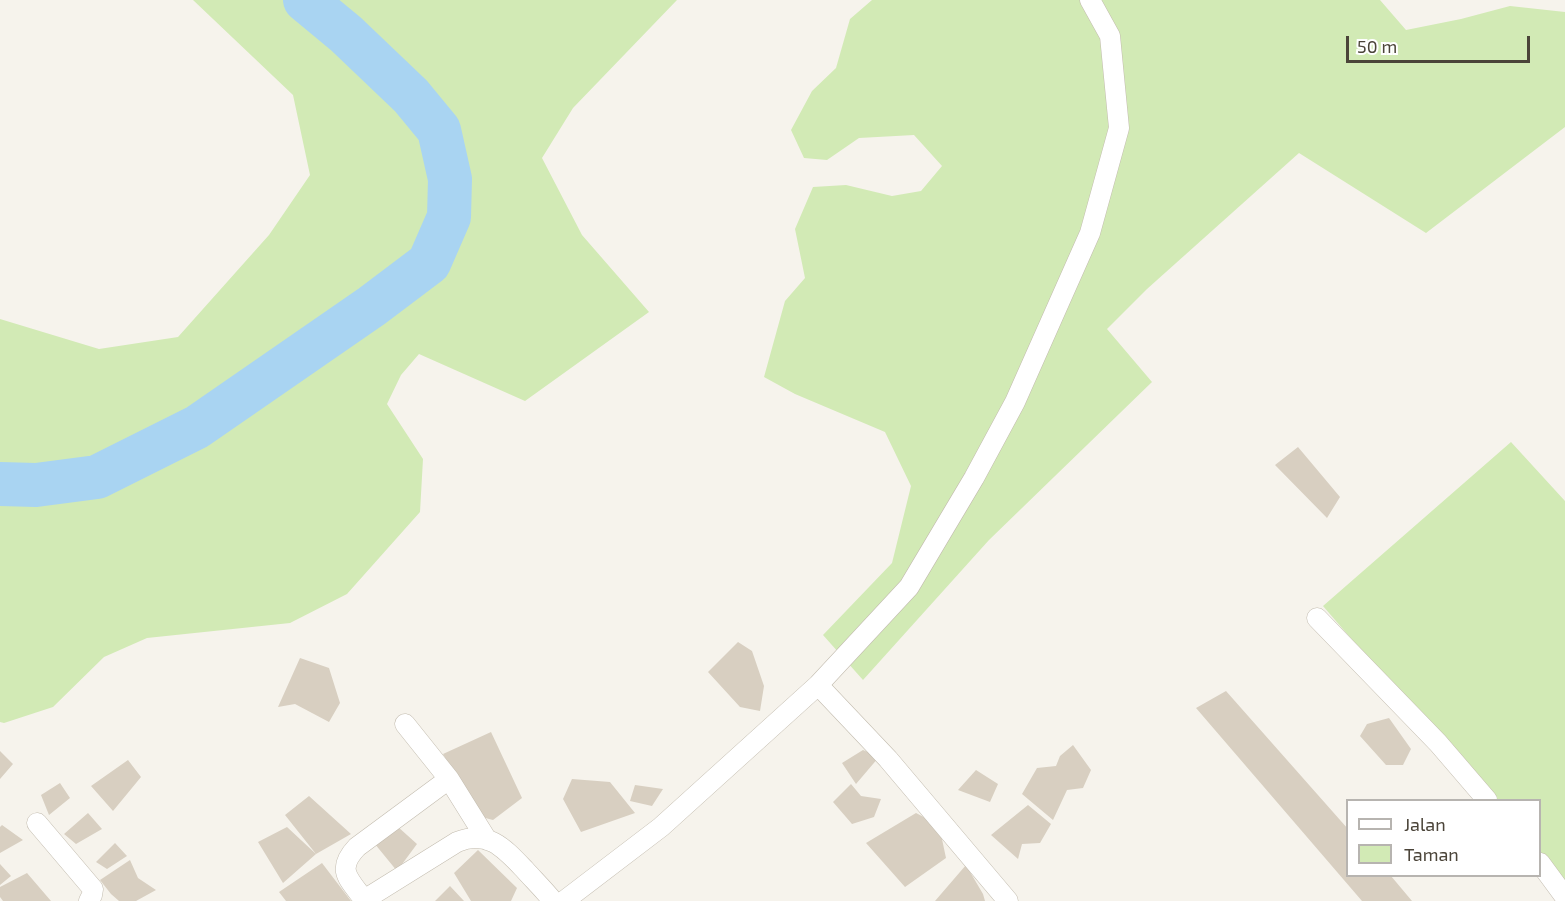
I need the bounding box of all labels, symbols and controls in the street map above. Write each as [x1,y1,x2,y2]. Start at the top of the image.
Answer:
scale bar [1349,24,1534,62]
text: 50 m [1357,35,1397,57]
legend [1346,799,1541,877]
text: Jalan [1404,813,1446,835]
text: Taman [1404,843,1459,865]

